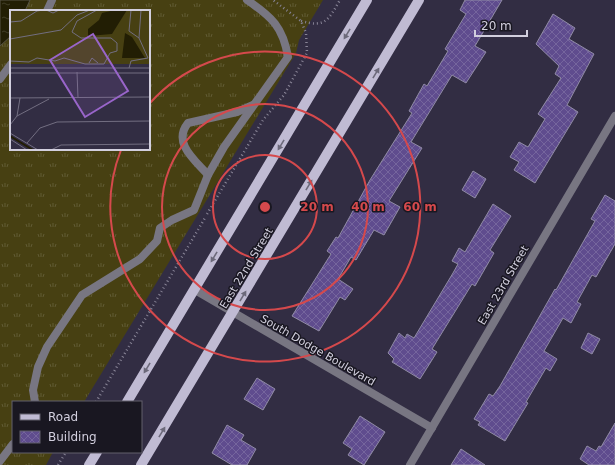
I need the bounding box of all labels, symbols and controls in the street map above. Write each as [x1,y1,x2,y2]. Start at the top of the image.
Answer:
inset map [10,10,150,150]
scale bar [475,12,527,38]
text: 20 m [481,19,512,33]
one-way arrow [344,28,351,40]
one-way arrow [372,67,379,79]
one-way arrow [277,139,284,151]
one-way arrow [306,179,313,191]
centre of rings [258,200,272,214]
text: 20 m [300,200,334,214]
text: 40 m [351,200,385,214]
text: 60 m [403,200,437,214]
street label: East 22nd Street [217,225,276,311]
street label: East 23rd Street [475,243,532,327]
one-way arrow [211,251,218,263]
one-way arrow [240,290,247,302]
street label: South Dodge Boulevard [258,312,378,389]
one-way arrow [144,362,151,374]
legend [12,401,142,453]
text: Road [48,410,78,424]
one-way arrow [158,426,165,438]
text: Building [48,430,97,444]

